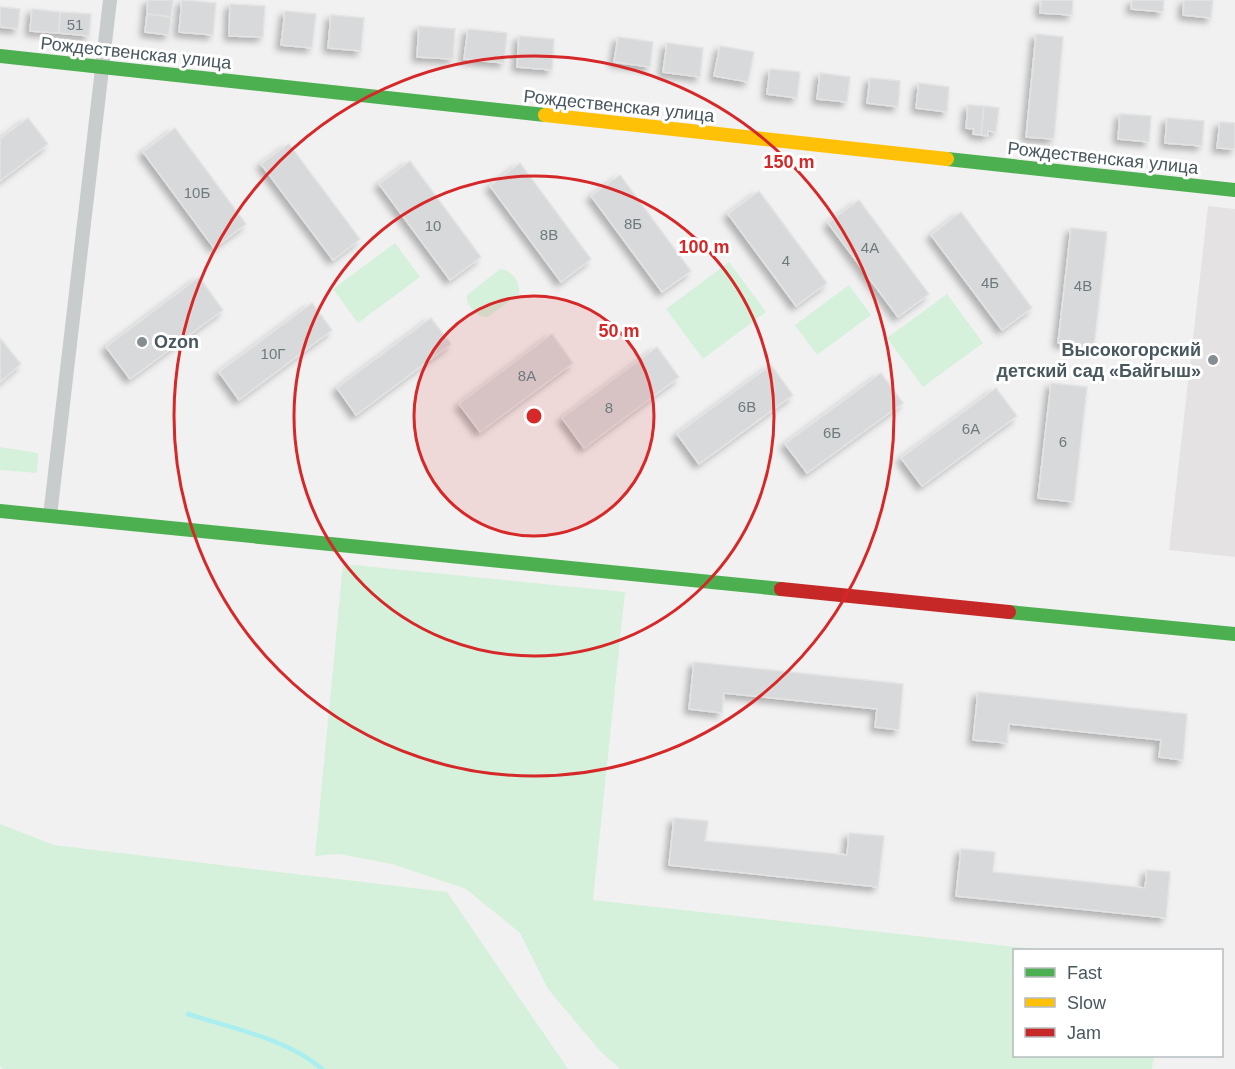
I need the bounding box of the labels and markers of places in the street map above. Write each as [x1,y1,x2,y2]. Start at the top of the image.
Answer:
place label: Ozon [154,332,199,352]
marker: Ozon [135,335,149,349]
place label: Высокогорский детский сад «Байгыш» [996,340,1201,381]
marker: Высокогорский детский сад «Байгыш» [1206,353,1220,367]
centre of rings [524,406,544,426]

